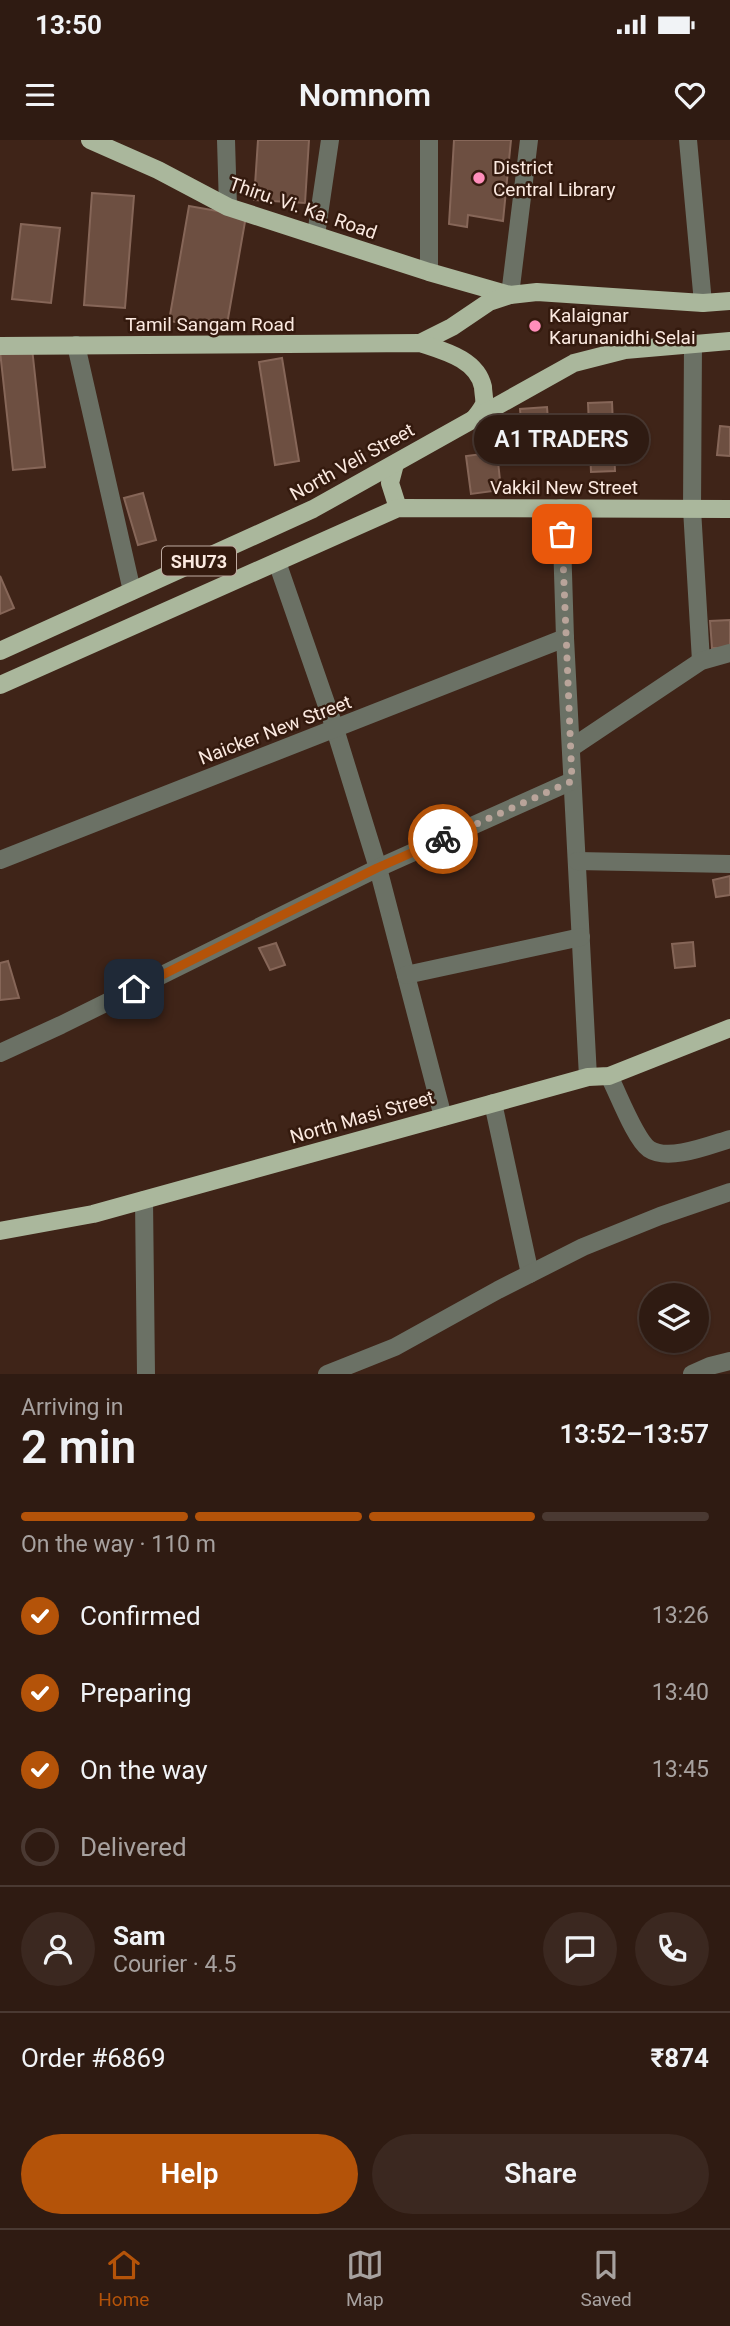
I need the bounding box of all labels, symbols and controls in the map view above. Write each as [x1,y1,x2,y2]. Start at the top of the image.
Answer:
text: 13:50 [35,10,102,40]
icon: menu [21,76,59,114]
text: Nomnom [299,76,431,114]
icon: heart [671,76,709,114]
place label: District Central Library [493,156,615,201]
marker: District Central Library [471,170,487,186]
street label: Thiru. Vi. Ka. Road [226,172,380,244]
place label: Kalaignar Karunanidhi Selai [549,304,696,349]
street label: Tamil Sangam Road [125,313,295,336]
marker: Kalaignar Karunanidhi Selai [527,318,543,334]
callout: A1 TRADERS [475,415,650,464]
street label: North Veli Street [286,418,418,506]
text: A1 TRADERS [494,426,629,453]
street label: Vakkil New Street [490,476,638,499]
pin [532,504,592,564]
icon: bag [543,515,581,553]
road number: SHU73 [162,547,236,576]
street label: Naicker New Street [195,690,355,770]
courier [408,804,478,874]
icon: bike [424,820,462,858]
pin [104,959,164,1019]
icon: home [115,970,153,1008]
street label: North Masi Street [287,1085,437,1149]
map controls [639,1283,709,1353]
button: layers [639,1283,709,1353]
text: Arriving in [21,1394,124,1421]
text: 13:52–13:57 [559,1419,709,1449]
text: 2 min [21,1420,136,1474]
text: On the way · 110 m [21,1531,216,1558]
icon: check [21,1597,59,1635]
text: Confirmed [80,1601,201,1631]
text: 13:26 [652,1602,709,1629]
icon: check [21,1674,59,1712]
text: Preparing [80,1678,192,1708]
text: 13:40 [652,1679,709,1706]
icon: check [21,1751,59,1789]
text: On the way [80,1755,208,1785]
text: 13:45 [652,1756,709,1783]
text: Delivered [80,1832,187,1862]
button: person [21,1912,95,1986]
button: chat [543,1912,617,1986]
button: phone [635,1912,709,1986]
text: Sam [113,1921,165,1951]
text: Courier · 4.5 [113,1951,236,1978]
text: Order #6869 [21,2043,166,2073]
text: ₹874 [651,2043,709,2073]
button: Help [21,2134,358,2214]
button: Share [372,2134,709,2214]
tab: Home [98,2246,149,2311]
tab: Map [346,2246,384,2311]
tab: Saved [580,2246,632,2311]

